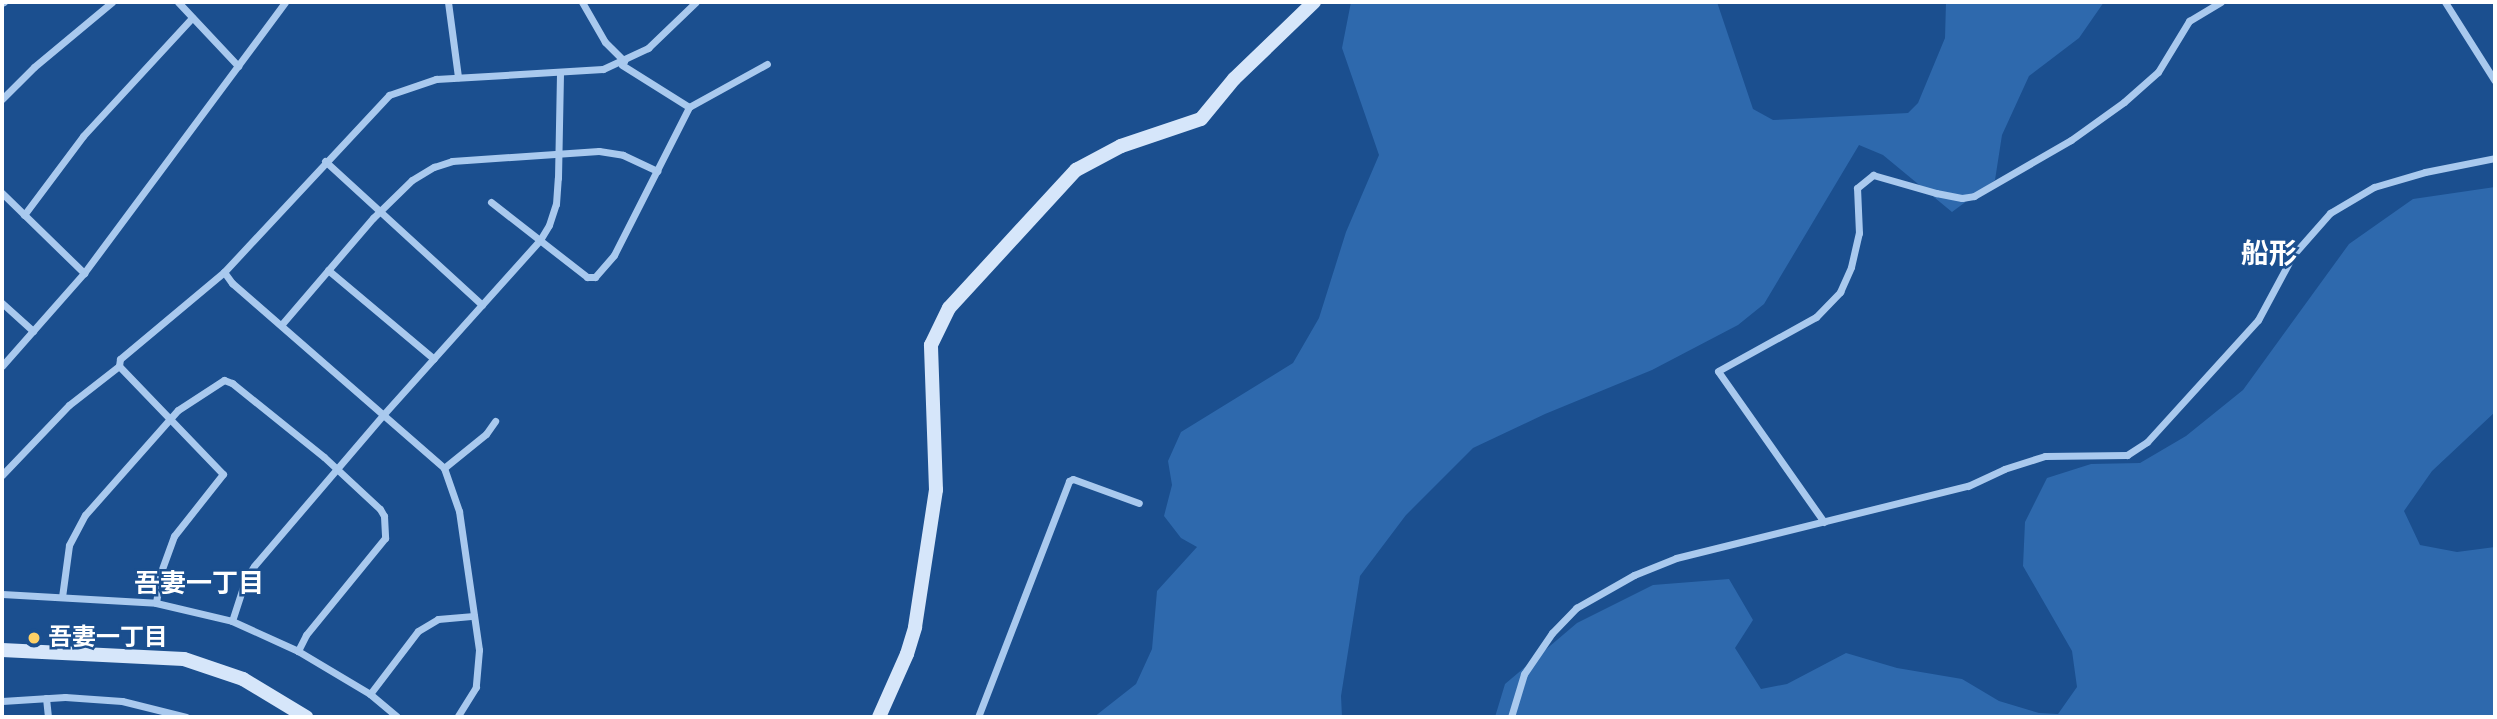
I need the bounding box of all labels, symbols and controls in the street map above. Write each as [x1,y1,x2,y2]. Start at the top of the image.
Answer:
district label: 船形 [2241,237,2297,271]
district label: 吾妻一丁目 [134,568,264,600]
place label: 吾妻一丁目 [48,624,168,652]
marker: 吾妻一丁目 [26,630,42,646]

